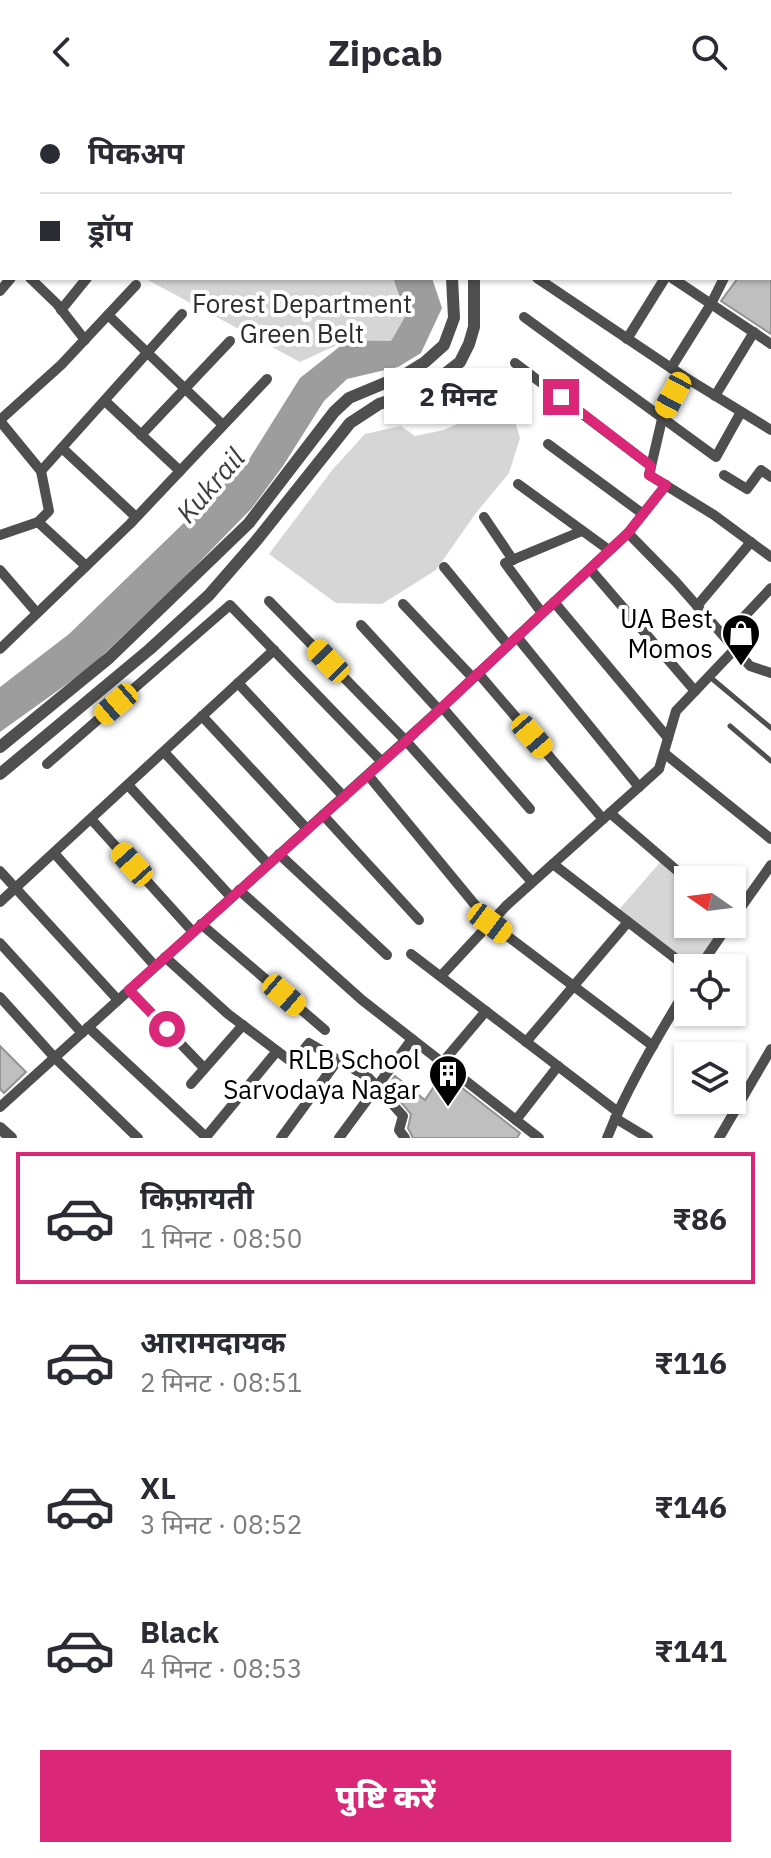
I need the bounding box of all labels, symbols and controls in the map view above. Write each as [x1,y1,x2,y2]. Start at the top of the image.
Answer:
text: Zipcab [328,29,443,76]
icon: back [40,30,84,74]
icon: search [687,30,731,74]
text: पिकअप [88,133,184,172]
text: ड्रॉप [88,210,132,249]
park label: Forest Department Green Belt [192,286,412,350]
car [651,368,695,422]
callout: 2 मिनट [385,369,533,425]
text: 2 मिनट [419,379,497,413]
route end [543,379,579,415]
water label: Kukrail [167,439,253,530]
place label: UA Best Momos [620,601,713,665]
shop icon: UA Best Momos [720,612,762,667]
car [303,635,353,687]
car [90,679,142,729]
car [507,710,557,762]
car [107,838,157,890]
north arrow [674,866,746,938]
map controls [674,866,746,1114]
car [464,899,516,947]
button: locate [674,954,746,1026]
car [258,970,310,1020]
route start [149,1011,185,1047]
place label: RLB School Sarvodaya Nagar [223,1042,420,1106]
button: layers [674,1042,746,1114]
building icon: RLB School Sarvodaya Nagar [427,1053,469,1108]
text: किफ़ायती [140,1178,254,1217]
icon: car [44,1182,116,1254]
text: ₹86 [672,1199,727,1238]
text: 1 मिनट · 08:50 [140,1221,302,1255]
text: आरामदायक [140,1322,286,1361]
icon: car [44,1326,116,1398]
text: ₹116 [654,1343,727,1382]
text: 2 मिनट · 08:51 [140,1365,302,1399]
text: XL [140,1468,176,1507]
icon: car [44,1470,116,1542]
text: ₹146 [654,1487,727,1526]
text: 3 मिनट · 08:52 [140,1507,302,1541]
text: Black [140,1612,219,1651]
icon: car [44,1614,116,1686]
text: ₹141 [654,1631,727,1670]
text: 4 मिनट · 08:53 [140,1651,302,1685]
button: पुष्टि करें [40,1750,731,1842]

